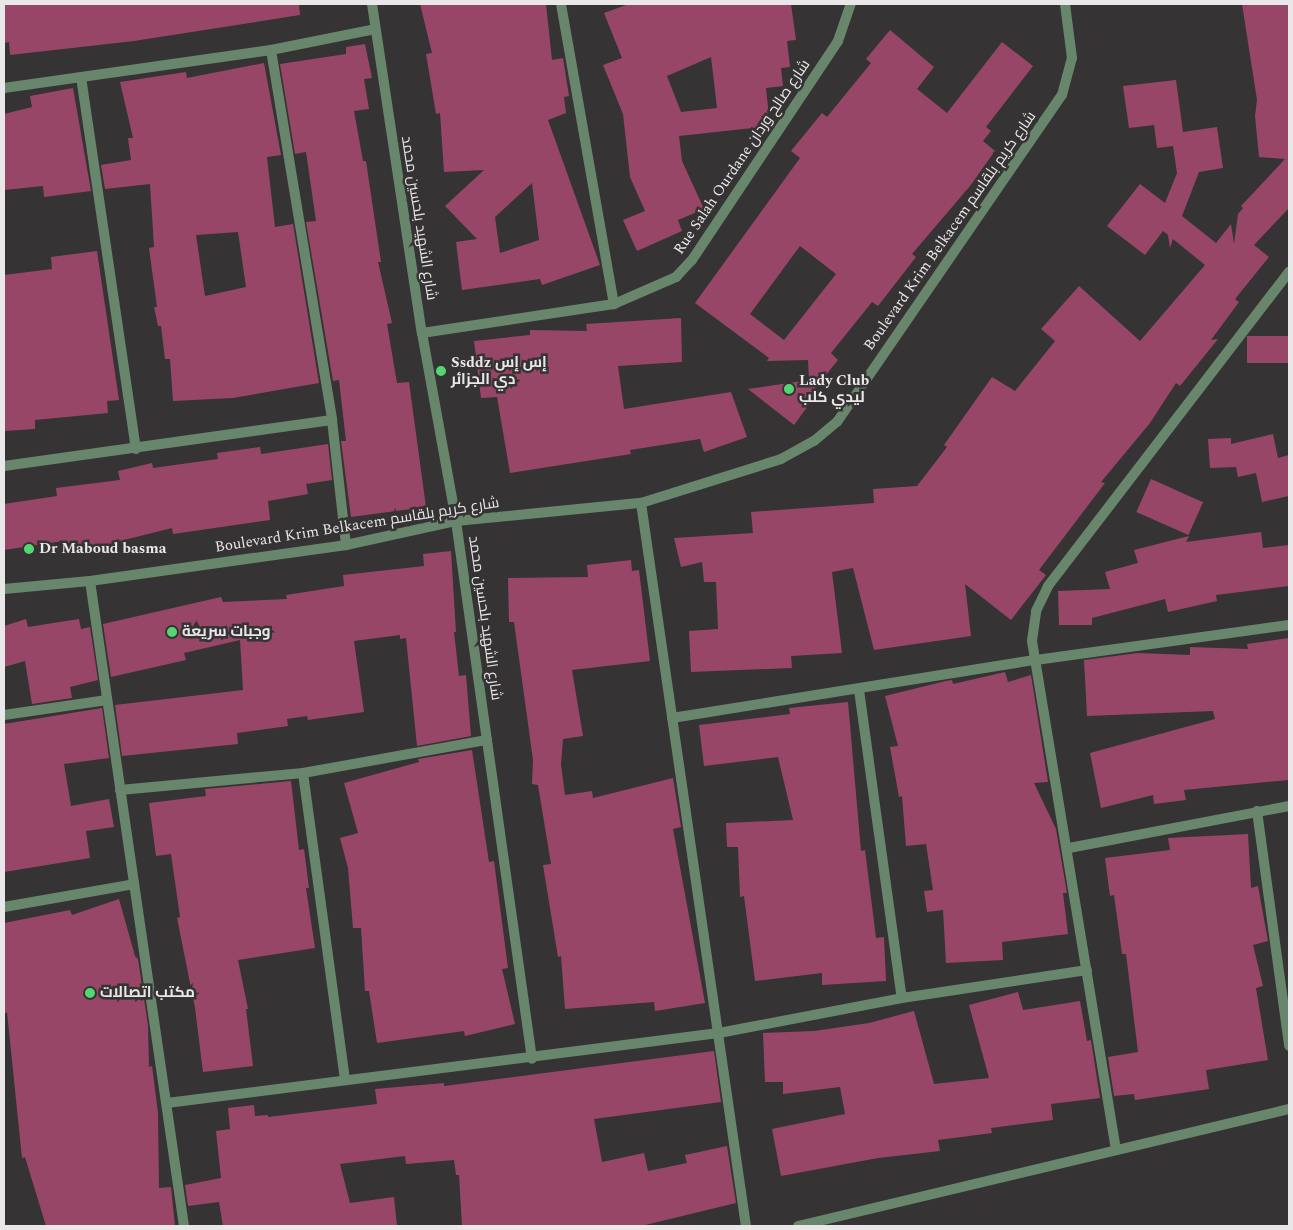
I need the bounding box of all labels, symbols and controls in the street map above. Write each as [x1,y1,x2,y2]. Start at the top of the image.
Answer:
street label: Rue Salah Ourdane شارع صالح وردان [670,56,814,258]
street label: Boulevard Krim Belkacem شارع كريم بلقاسم [860,108,1040,354]
street label: شارع الشهيد بلحسين محمد [397,135,441,301]
place label: Ssddz إس إس دي الجزائر [451,353,547,388]
marker: Ssddz إس إس دي الجزائر [435,365,447,377]
place label: Lady Club ليدي كلب [799,371,869,406]
marker: Lady Club ليدي كلب [783,383,795,395]
street label: Boulevard Krim Belkacem شارع كريم بلقاسم [214,494,500,556]
street label: شارع الشهيد بلحسين محمد [465,535,505,701]
place label: Dr Maboud basma [39,540,167,558]
marker: Dr Maboud basma [23,543,35,555]
place label: وجبات سريعة [182,623,271,641]
marker: وجبات سريعة [166,626,178,638]
place label: مكتب اتصالات [100,984,195,1002]
marker: مكتب اتصالات [84,987,96,999]

